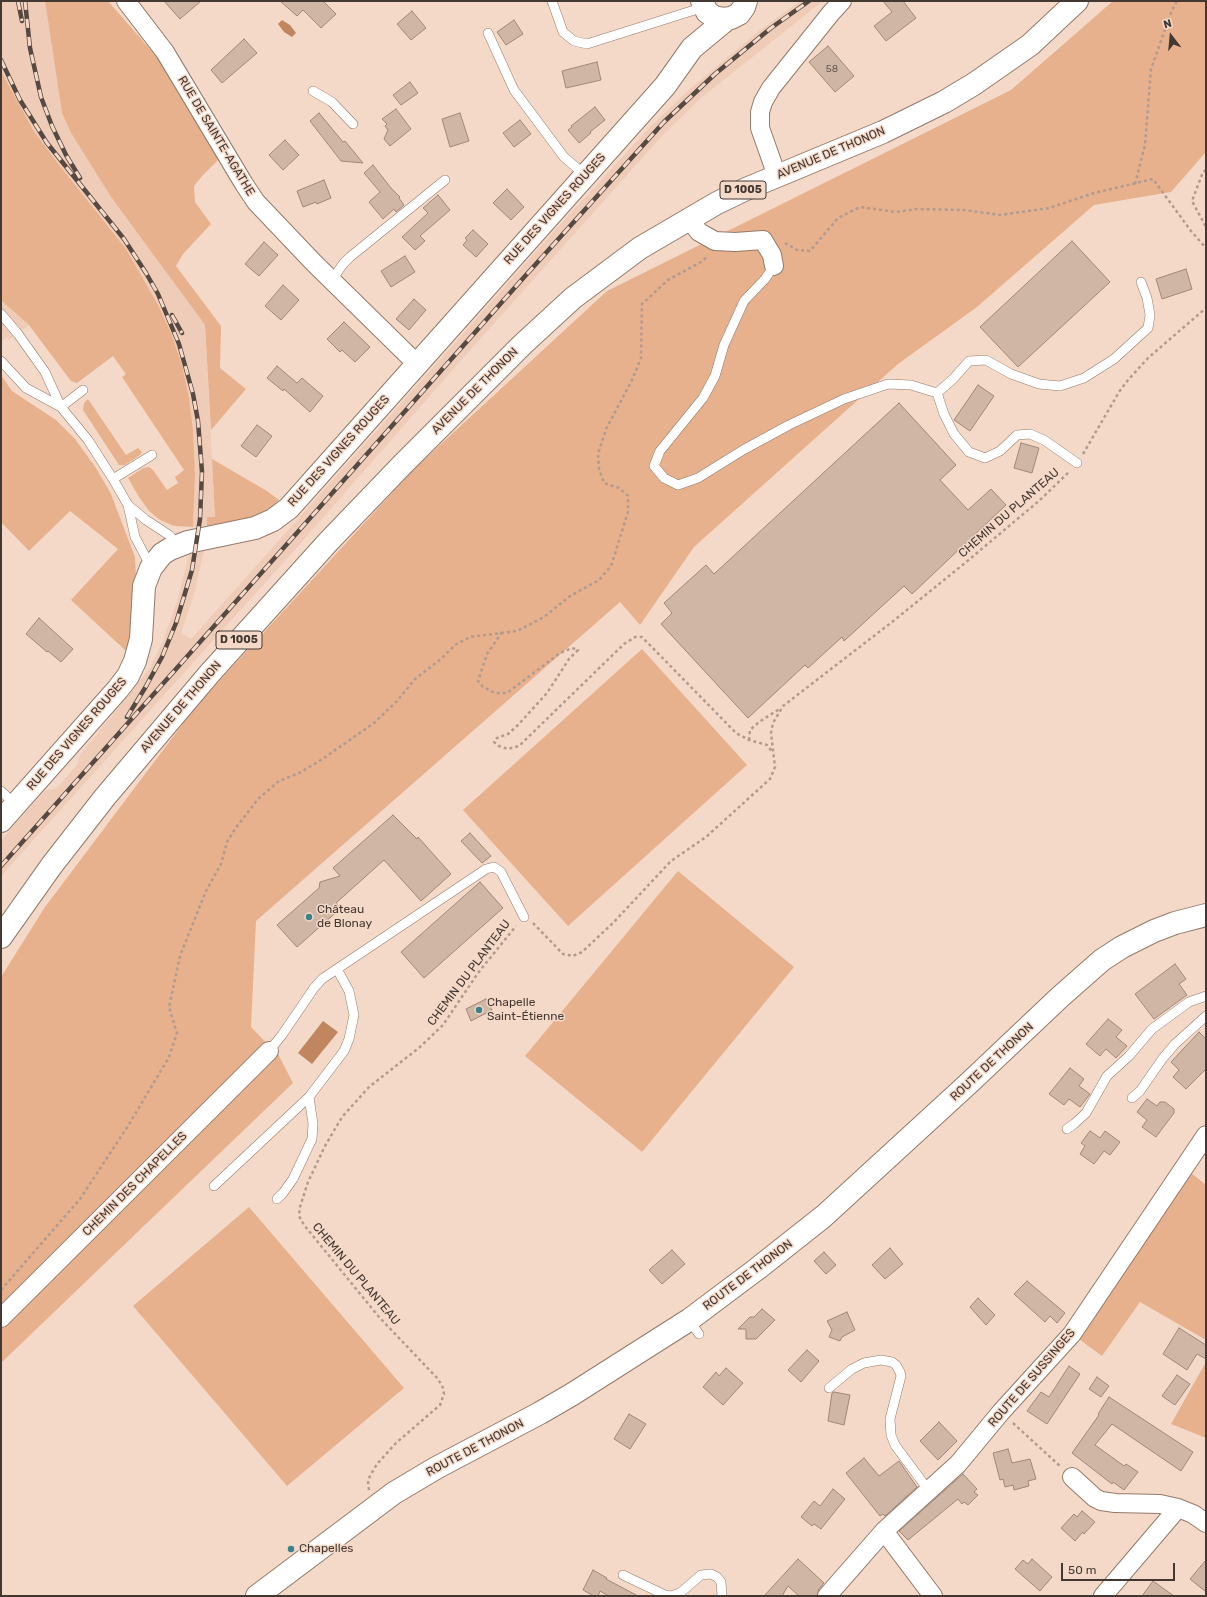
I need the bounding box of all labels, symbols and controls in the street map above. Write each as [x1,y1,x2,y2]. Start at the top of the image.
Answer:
north arrow [1151,16,1191,56]
text: N [1162,17,1173,31]
house number: 58 [826,63,838,75]
street label: RUE DE SAINTE-AGATHE [174,73,258,199]
street label: AVENUE DE THONON [775,124,887,182]
street label: RUE DES VIGNES ROUGES [501,150,609,268]
road number: D 1005 [720,181,766,199]
street label: AVENUE DE THONON [429,345,521,437]
street label: RUE DES VIGNES ROUGES [285,392,393,510]
street label: CHEMIN DU PLANTEAU [956,465,1062,561]
road number: D 1005 [216,631,262,649]
street label: AVENUE DE THONON [137,658,225,756]
street label: RUE DES VIGNES ROUGES [24,675,130,793]
place label: Château de Blonay [317,903,372,931]
marker: Château de Blonay [304,912,314,922]
street label: CHEMIN DU PLANTEAU [424,917,514,1029]
place label: Chapelle Saint-Étienne [487,996,564,1024]
marker: Chapelle Saint-Étienne [474,1005,484,1015]
street label: ROUTE DE THONON [947,1020,1037,1104]
street label: CHEMIN DES CHAPELLES [80,1129,190,1239]
street label: CHEMIN DU PLANTEAU [309,1220,403,1328]
street label: ROUTE DE THONON [700,1237,796,1313]
street label: ROUTE DE SUSSINGES [985,1326,1079,1430]
street label: ROUTE DE THONON [424,1416,526,1480]
place label: Chapelles [299,1542,353,1556]
marker: Chapelles [286,1544,296,1554]
scale bar [1063,1555,1177,1581]
text: 50 m [1068,1563,1096,1577]

